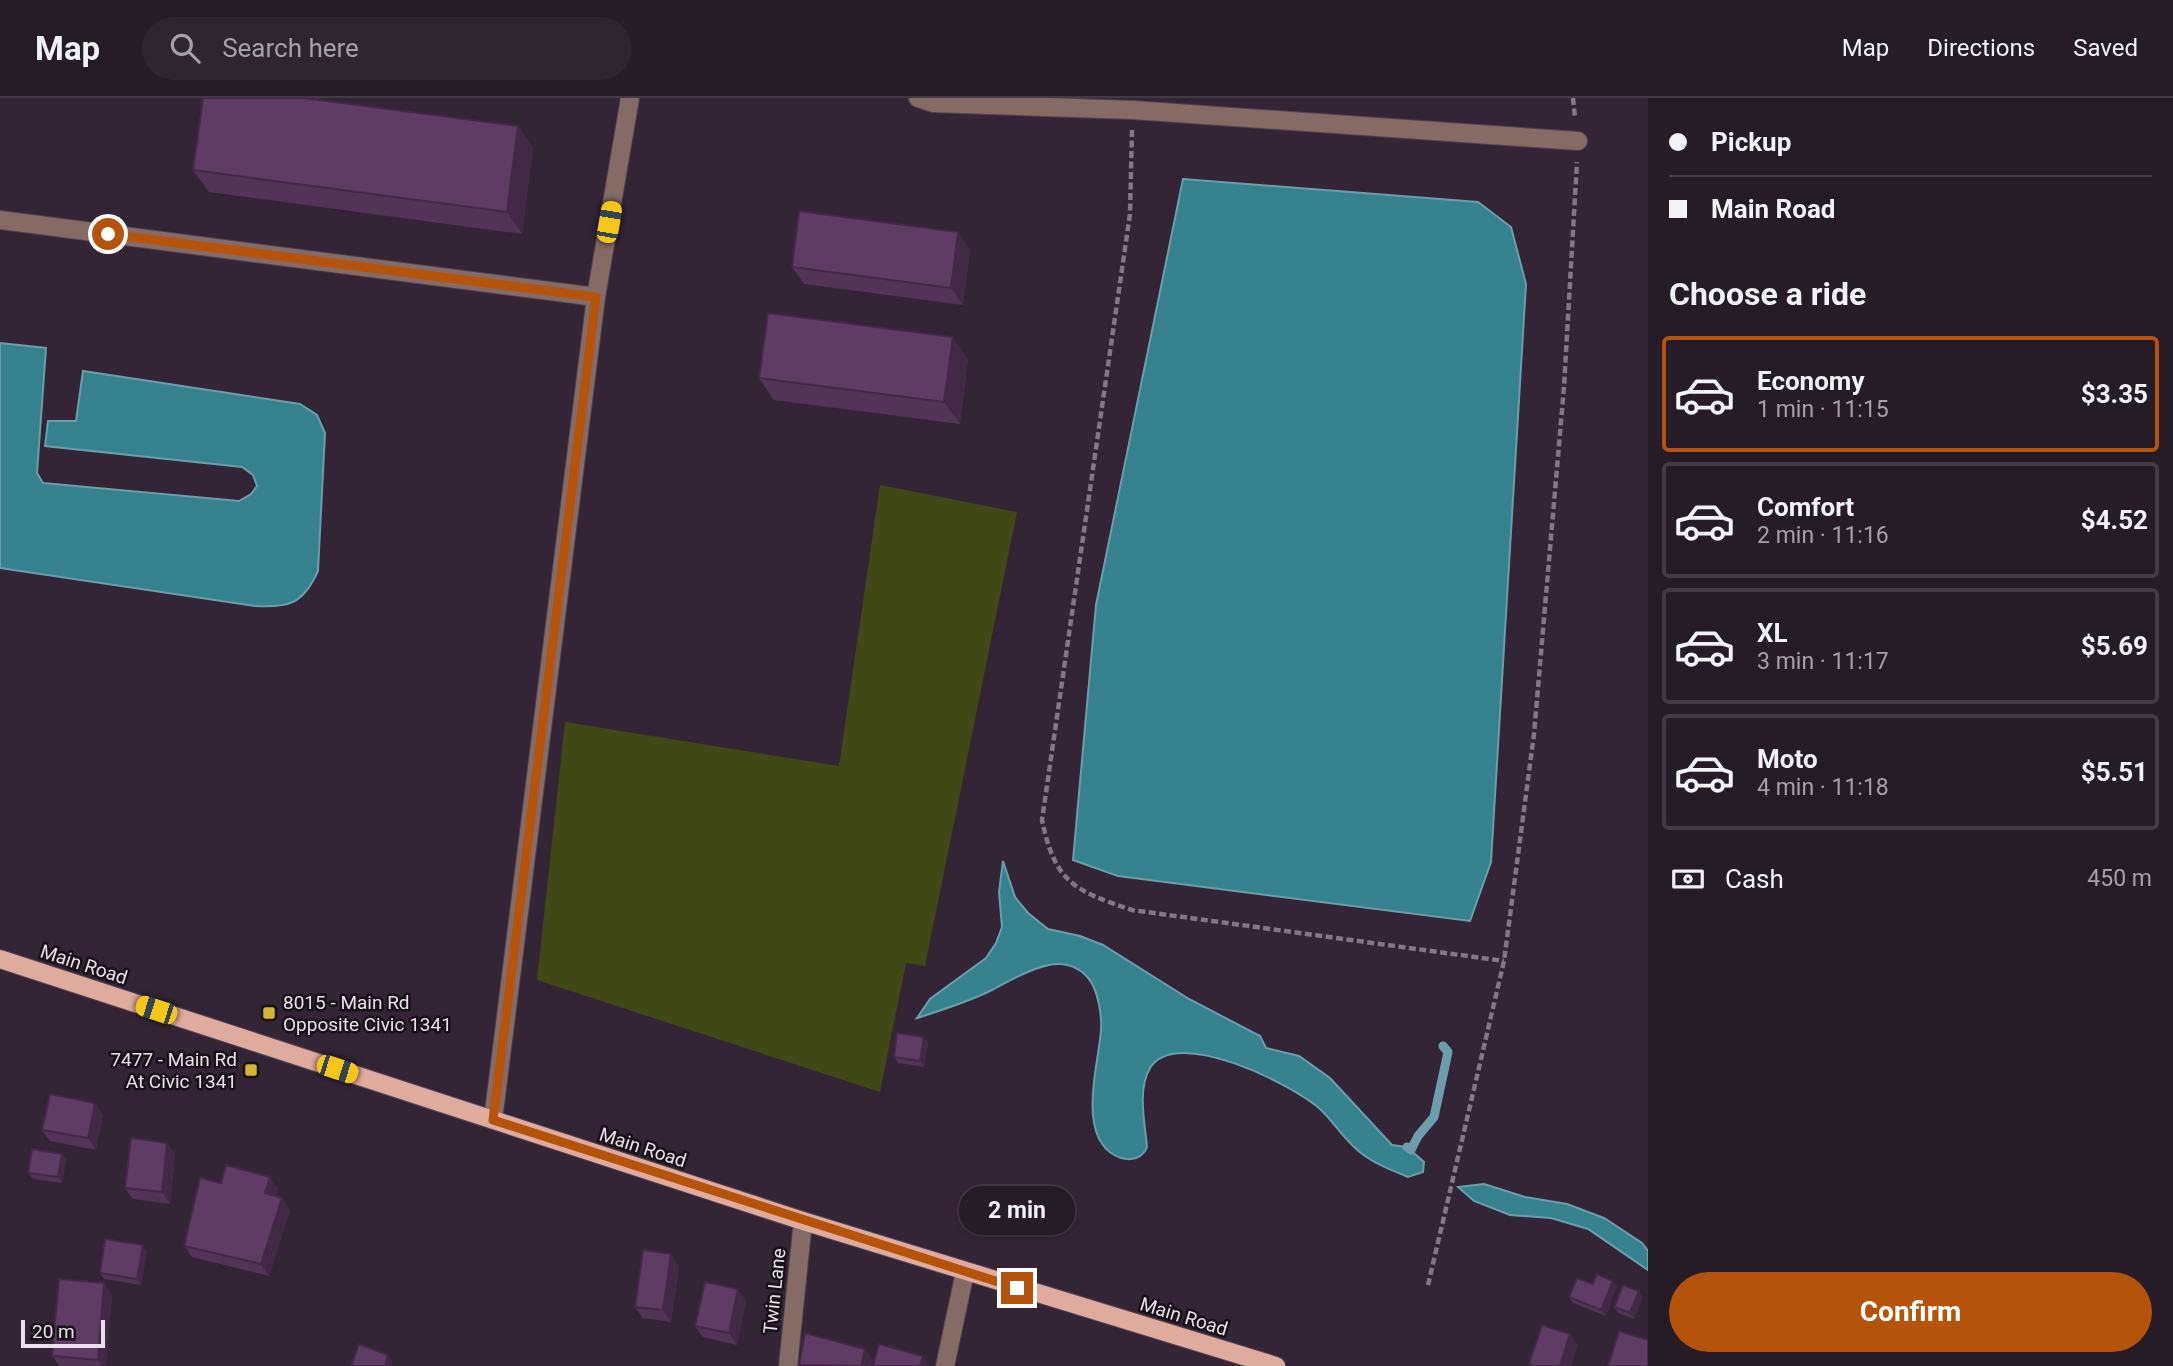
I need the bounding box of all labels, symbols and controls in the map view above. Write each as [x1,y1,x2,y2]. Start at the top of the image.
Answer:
search box [142,17,632,80]
text: Map [35,29,100,68]
icon: search [166,29,204,67]
text: Search here [222,33,359,63]
text: Map [1842,34,1889,62]
text: Directions [1927,34,2035,62]
text: Saved [2073,34,2138,62]
text: Pickup [1711,127,1791,157]
text: Main Road [1711,194,1835,224]
car [596,199,623,245]
route start [92,218,124,250]
text: Choose a ride [1669,275,1866,313]
icon: car [1673,363,1736,426]
text: Economy [1757,366,1864,396]
text: $3.35 [2081,379,2148,409]
text: 1 min · 11:15 [1757,396,1889,423]
icon: car [1673,489,1736,552]
text: Comfort [1757,492,1854,522]
text: $4.52 [2081,505,2148,535]
text: 2 min · 11:16 [1757,522,1889,549]
icon: car [1673,615,1736,678]
text: XL [1757,618,1788,648]
text: $5.69 [2081,631,2148,661]
text: 3 min · 11:17 [1757,648,1889,675]
icon: car [1673,741,1736,804]
text: Moto [1757,744,1818,774]
text: $5.51 [2081,757,2148,787]
text: 4 min · 11:18 [1757,774,1889,801]
icon: cash [1669,860,1707,898]
text: Cash [1725,864,1784,894]
text: 450 m [2087,865,2152,892]
street label: Main Road [37,940,130,989]
place label: 8015 - Main Rd Opposite Civic 1341 [283,991,452,1036]
car [133,994,180,1026]
marker: 8015 - Main Rd Opposite Civic 1341 [261,1005,277,1021]
place label: 7477 - Main Rd At Civic 1341 [110,1048,237,1093]
car [314,1053,361,1085]
marker: 7477 - Main Rd At Civic 1341 [243,1062,259,1078]
street label: Main Road [596,1123,689,1172]
callout: 2 min [959,1186,1075,1236]
text: 2 min [988,1197,1046,1224]
street label: Twin Lane [759,1247,790,1335]
route end [1001,1272,1033,1304]
button: Confirm [1669,1272,2152,1352]
street label: Main Road [1137,1292,1230,1341]
scale bar [21,1317,105,1349]
text: 20 m [32,1320,75,1343]

